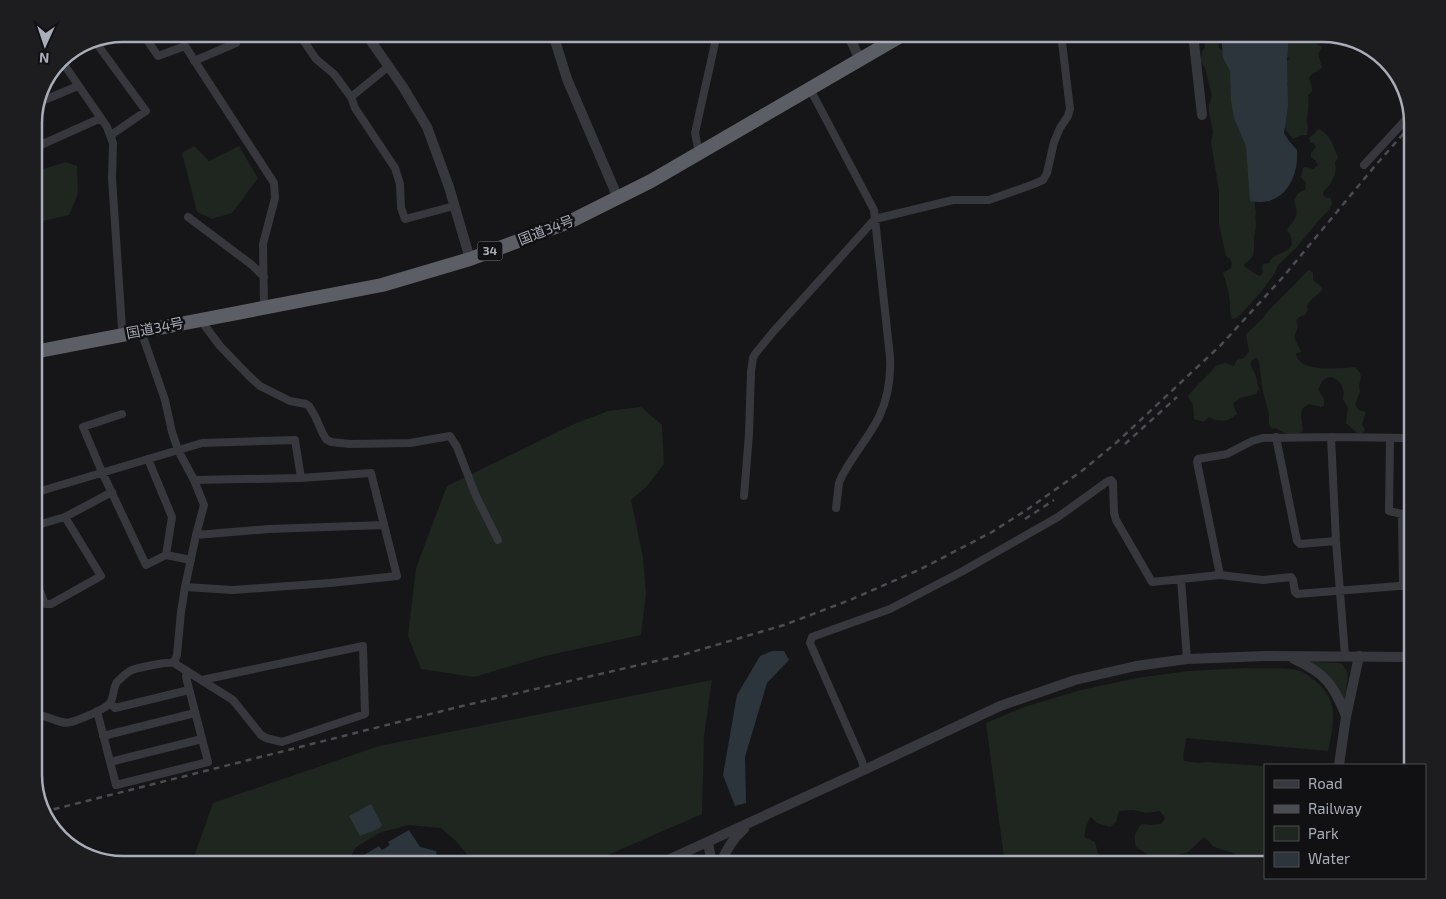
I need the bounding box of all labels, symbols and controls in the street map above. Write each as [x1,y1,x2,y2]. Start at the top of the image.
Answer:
north arrow [20,20,70,70]
text: N [39,50,50,67]
street label: 国道34号 [516,211,576,248]
road number: 34 [478,242,502,260]
street label: 国道34号 [125,314,185,341]
legend [1264,764,1426,879]
text: Road [1308,774,1343,792]
text: Railway [1308,799,1362,817]
text: Park [1308,824,1339,842]
text: Water [1308,849,1350,867]

